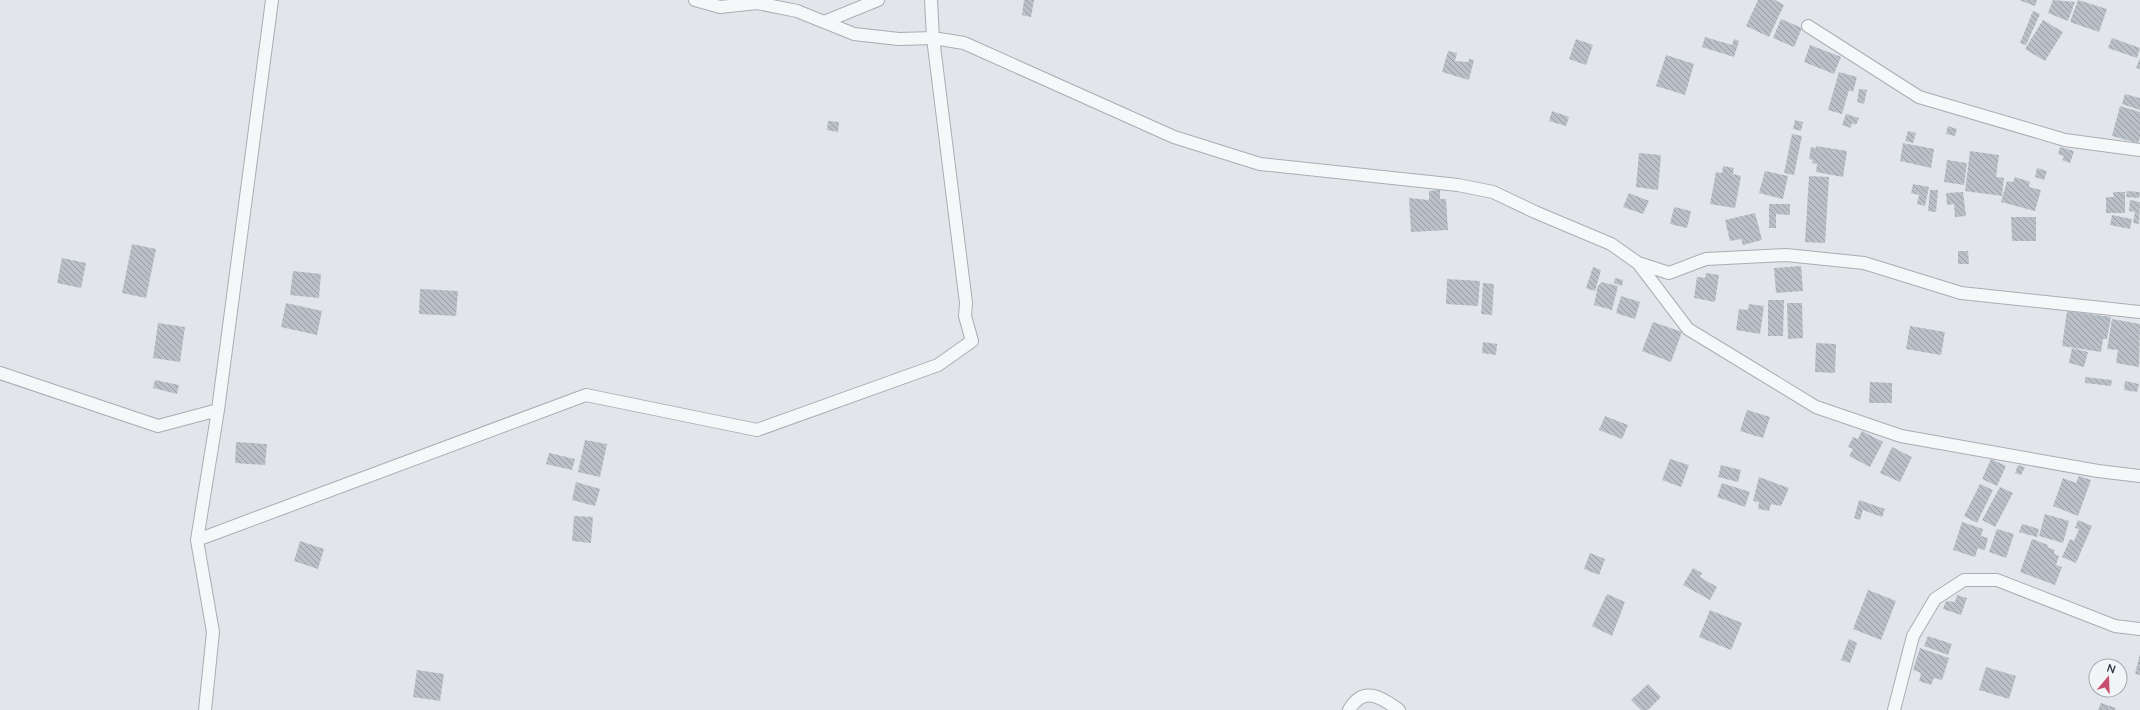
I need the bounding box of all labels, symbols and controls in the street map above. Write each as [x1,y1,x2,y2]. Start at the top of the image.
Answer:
north arrow [2088,658,2128,698]
text: N [2105,661,2118,676]

